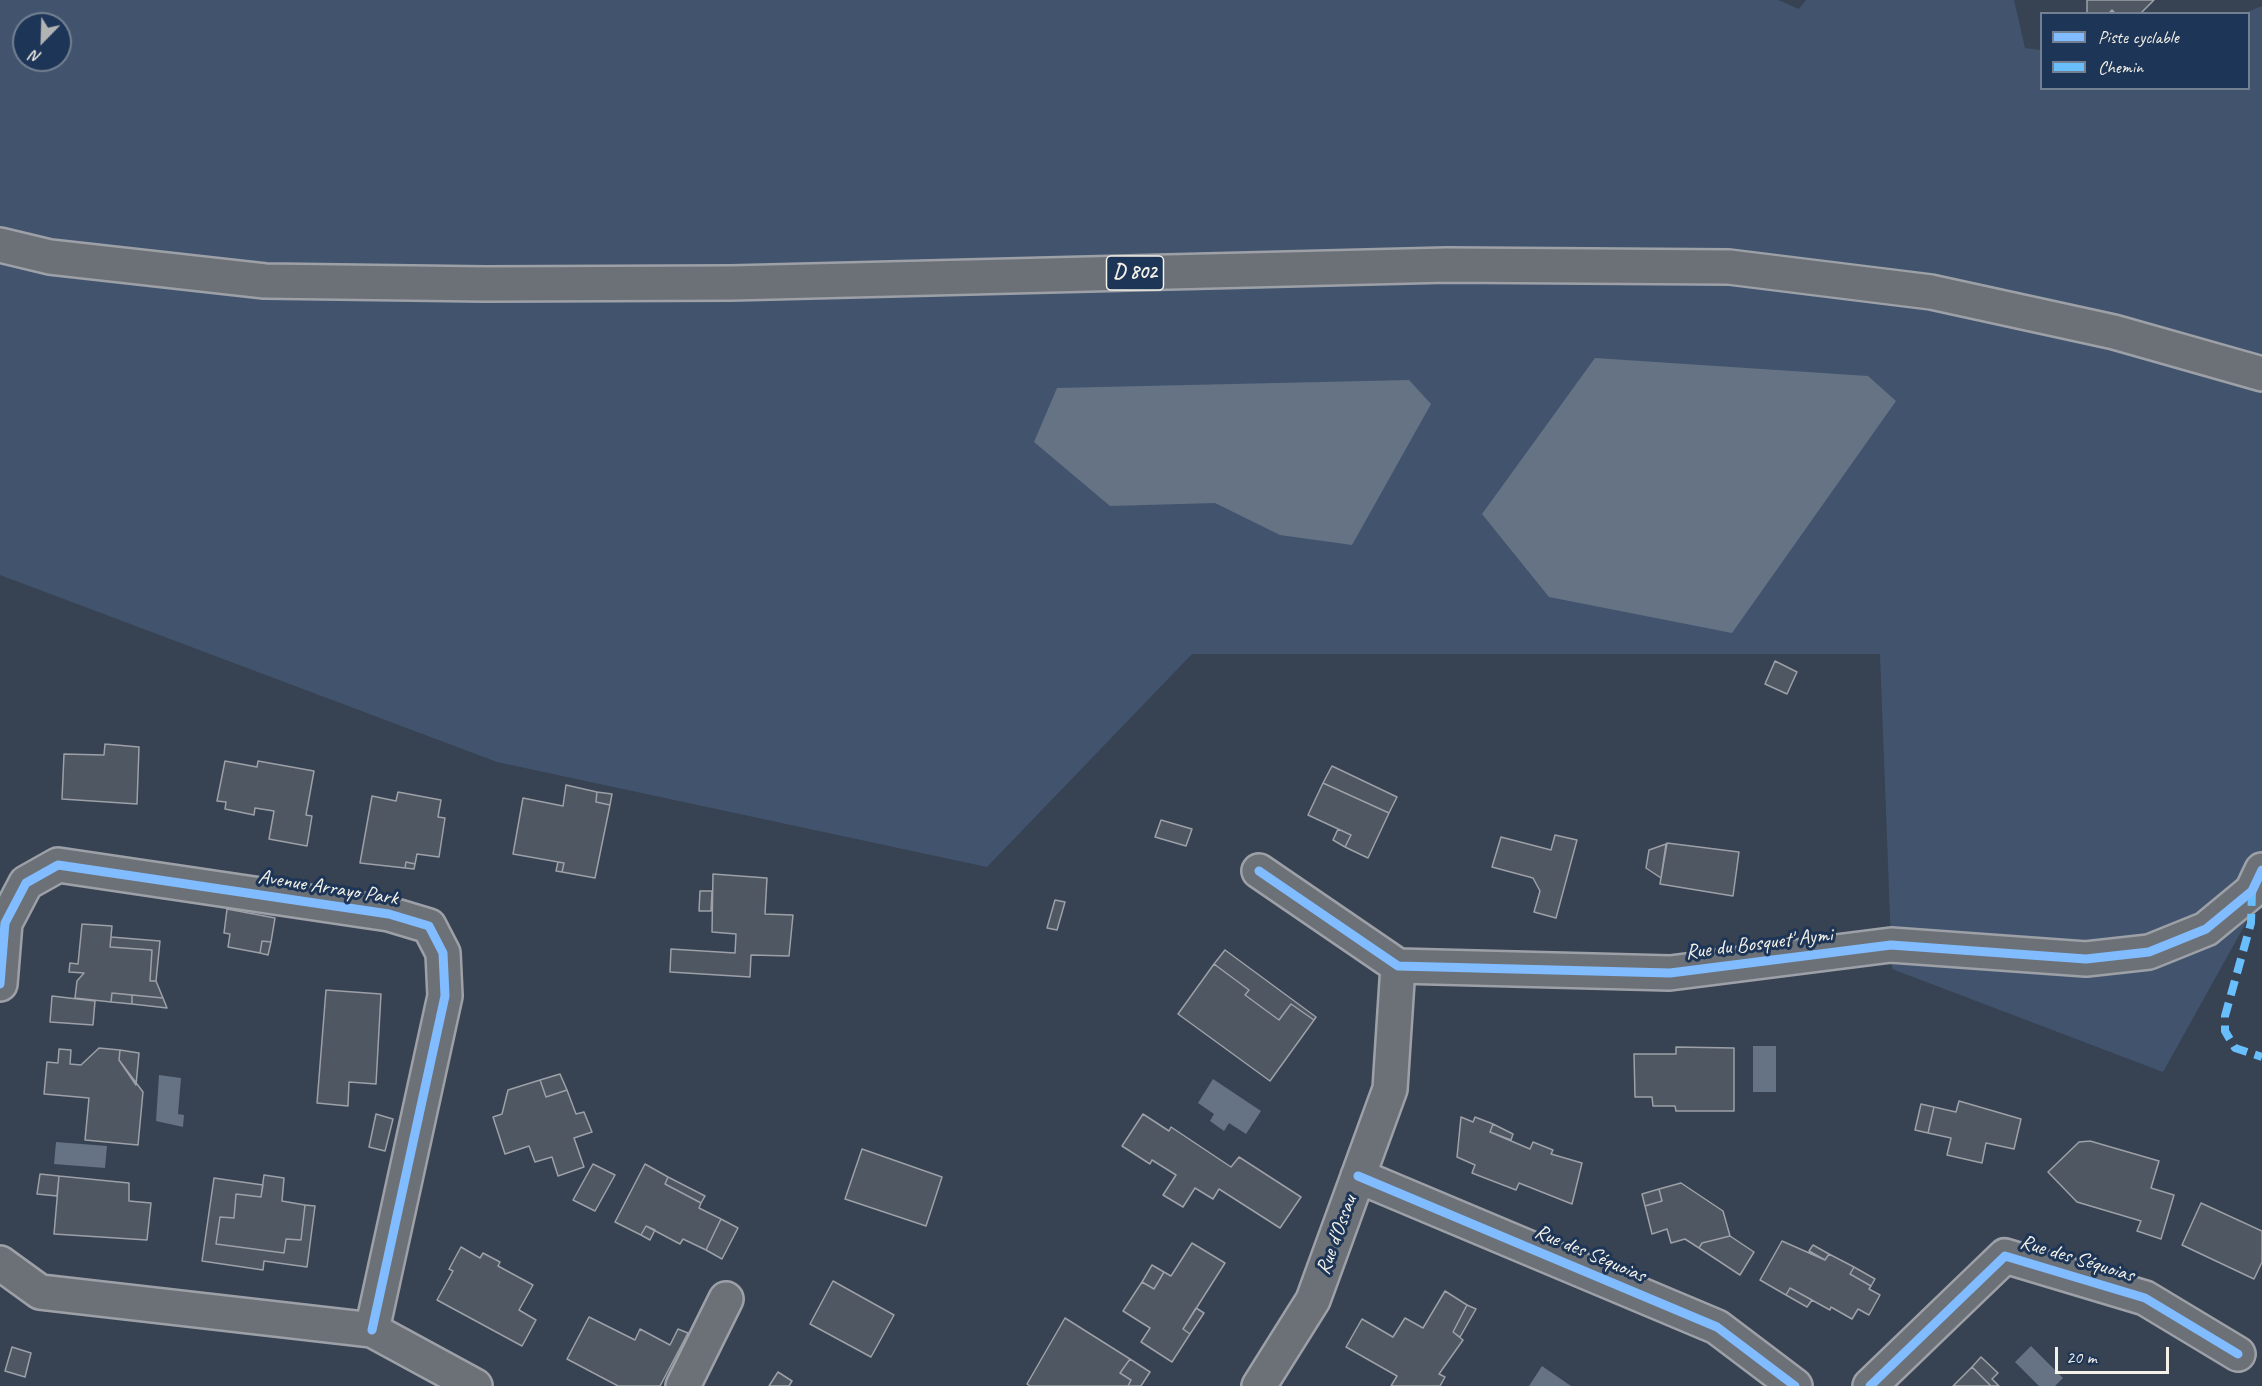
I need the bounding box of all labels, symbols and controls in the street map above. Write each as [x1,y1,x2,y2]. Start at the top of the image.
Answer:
north arrow [12,12,72,72]
legend [2040,12,2250,90]
text: Piste cyclable [2098,26,2179,48]
text: N [27,46,44,68]
text: Chemin [2098,56,2143,78]
road number: D 802 [1106,256,1164,290]
street label: Avenue Arrayo Park [256,865,400,911]
street label: Rue du Bosquet' Aymi [1684,922,1834,966]
street label: Rue d'Ossau [1311,1192,1363,1278]
street label: Rue des Séquoias [1531,1219,1649,1289]
street label: Rue des Séquoias [2017,1230,2137,1288]
scale bar [2058,1335,2172,1373]
text: 20 m [2066,1346,2097,1368]

